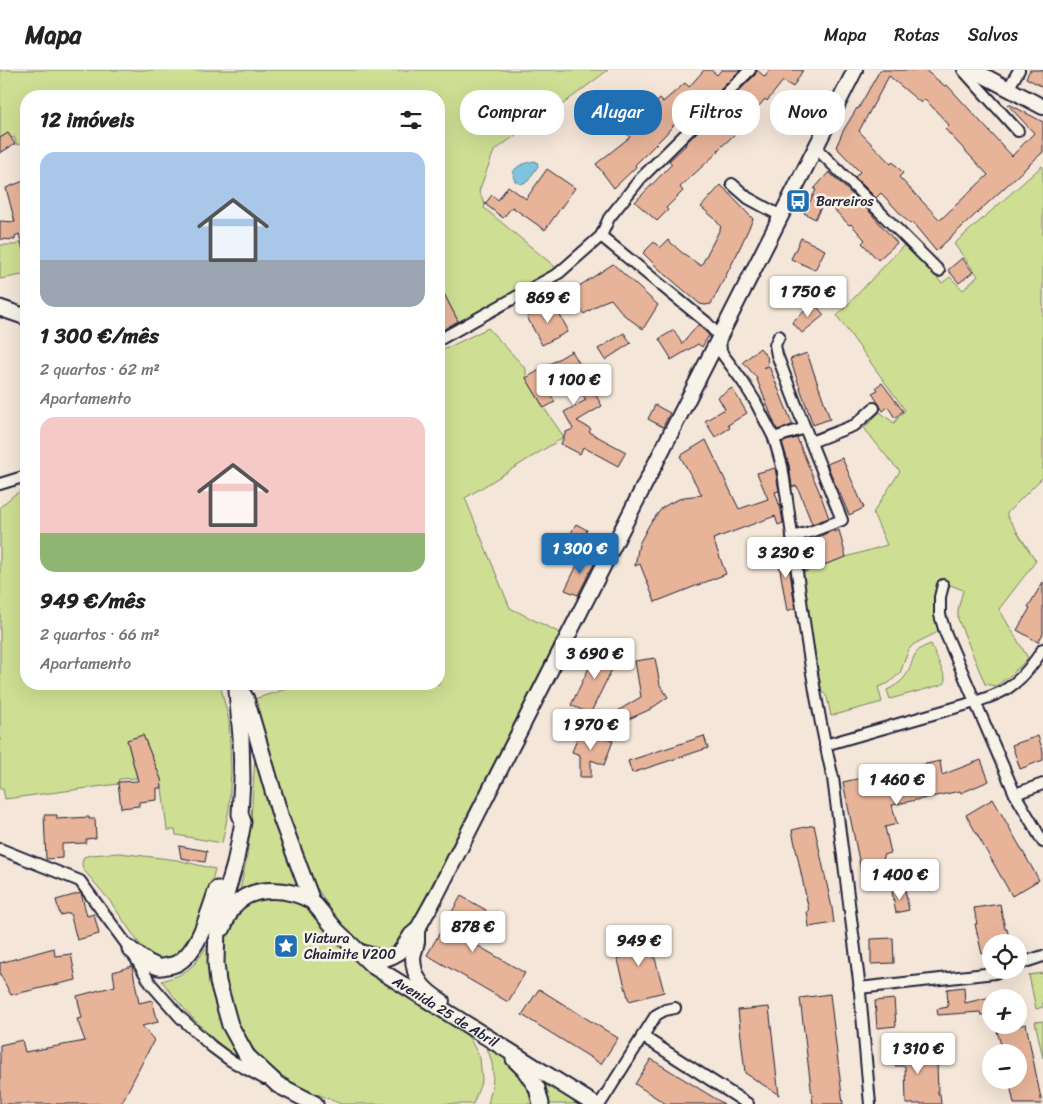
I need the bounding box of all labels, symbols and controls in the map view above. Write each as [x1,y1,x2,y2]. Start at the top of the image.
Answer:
text: Mapa [25,14,81,56]
text: Mapa [824,19,866,51]
text: Rotas [894,19,940,51]
text: Salvos [968,19,1018,51]
chip: Comprar [460,90,564,135]
chip: Alugar [574,90,662,135]
chip: Filtros [672,90,760,135]
chip: Novo [770,90,845,135]
text: 12 imóveis [40,101,134,139]
icon: filters [397,106,425,134]
icon: home [188,185,278,275]
bus stop icon: Barreiros [785,188,811,214]
place label: Barreiros [816,189,874,214]
pin: 1 750 € [762,276,854,318]
text: 1 750 € [781,277,835,306]
pin: 869 € [513,282,583,324]
text: 869 € [526,283,570,312]
text: 1 300 €/mês [40,317,159,355]
text: 2 quartos · 62 m² [40,355,160,384]
pin: 1 100 € [528,364,620,406]
text: 1 100 € [548,365,600,394]
text: Apartamento [40,384,131,413]
icon: home [188,450,278,540]
pin: 1 300 € [534,532,626,575]
text: 1 300 € [553,534,607,563]
pin: 3 230 € [740,536,832,579]
text: 3 230 € [758,538,814,567]
text: 949 €/mês [40,582,145,620]
text: 2 quartos · 66 m² [40,620,160,649]
pin: 3 690 € [549,638,641,680]
text: 3 690 € [567,639,623,668]
text: Apartamento [40,649,131,678]
pin: 1 970 € [545,708,637,751]
text: 1 970 € [564,710,618,739]
pin: 1 460 € [851,764,943,806]
text: 1 460 € [869,765,925,794]
pin: 1 400 € [854,858,946,901]
text: 1 400 € [872,860,928,889]
pin: 878 € [438,910,508,953]
text: 878 € [451,912,495,941]
pin: 949 € [604,924,674,967]
place label: Viatura Chaimite V200 [304,926,396,967]
text: 949 € [617,926,661,955]
place icon: Viatura Chaimite V200 [273,933,299,959]
map controls [982,934,1027,1089]
button: locate [982,934,1027,979]
street label: Avenida 25 de Abril [386,969,504,1055]
button: + [982,989,1027,1034]
pin: 1 310 € [872,1032,964,1075]
text: 1 310 € [892,1034,944,1063]
button: − [982,1044,1027,1089]

